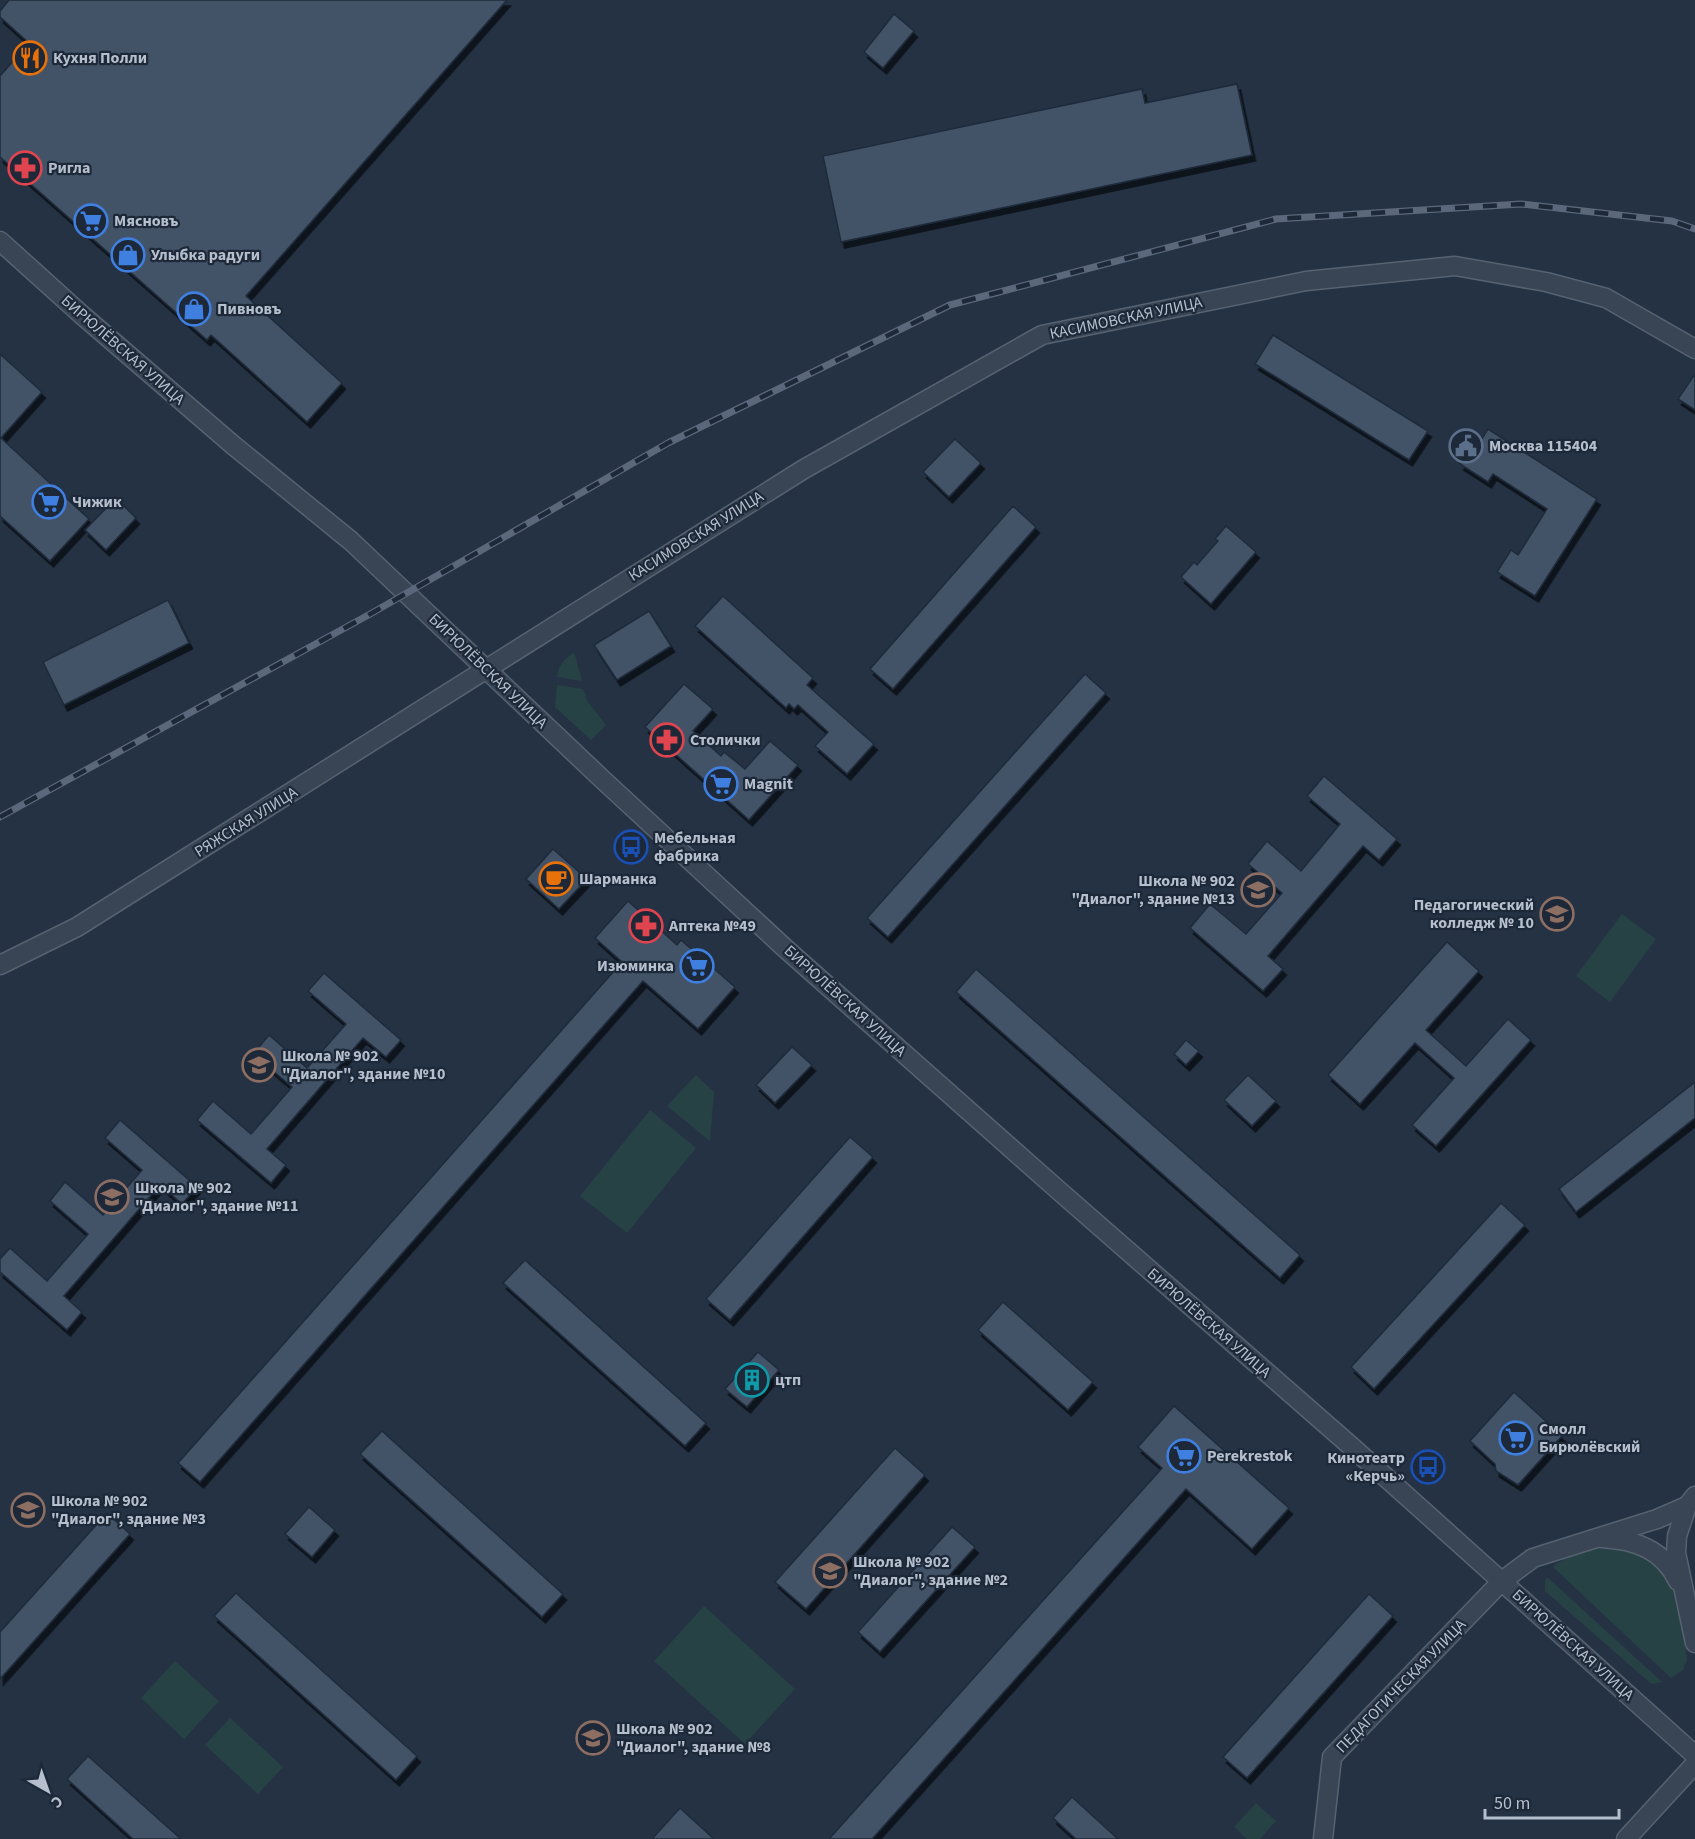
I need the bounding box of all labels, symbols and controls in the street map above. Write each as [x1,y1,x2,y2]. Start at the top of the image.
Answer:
restaurant icon: Кухня Полли [12,40,48,76]
place label: Кухня Полли [53,47,147,69]
pharmacy icon: Ригла [7,150,43,186]
place label: Ригла [48,157,90,179]
supermarket icon: Мясновъ [73,203,109,239]
place label: Мясновъ [114,210,179,232]
shop icon: Улыбка радуги [110,237,146,273]
place label: Улыбка радуги [151,244,260,266]
street label: БИРЮЛЁВСКАЯ УЛИЦА [56,290,190,410]
shop icon: Пивновъ [176,291,212,327]
street label: КАСИМОВСКАЯ УЛИЦА [1048,291,1205,345]
place label: Пивновъ [217,298,282,320]
public building icon: Москва 115404 [1448,428,1484,464]
place label: Москва 115404 [1489,435,1598,457]
supermarket icon: Чижик [31,484,67,520]
street label: КАСИМОВСКАЯ УЛИЦА [624,485,768,587]
place label: Чижик [72,491,122,513]
street label: БИРЮЛЁВСКАЯ УЛИЦА [424,608,552,734]
pharmacy icon: Столички [649,722,685,758]
place label: Столички [690,729,761,751]
supermarket icon: Magnit [703,766,739,802]
place label: Magnit [744,773,793,795]
street label: РЯЖСКАЯ УЛИЦА [190,781,302,863]
place label: Мебельная фабрика [654,827,736,867]
bus stop icon: Мебельная фабрика [613,829,649,865]
cafe icon: Шарманка [538,861,574,897]
place label: Шарманка [579,868,657,890]
place label: Школа № 902 "Диалог", здание №13 [1071,870,1235,910]
school or university icon: Школа № 902 "Диалог", здание №13 [1240,872,1276,908]
place label: Педагогический колледж № 10 [1414,894,1534,934]
school or university icon: Педагогический колледж № 10 [1539,896,1575,932]
pharmacy icon: Аптека №49 [628,908,664,944]
place label: Аптека №49 [668,915,756,937]
street label: БИРЮЛЁВСКАЯ УЛИЦА [779,940,911,1062]
supermarket icon: Изюминка [679,948,715,984]
place label: Изюминка [597,955,674,977]
place label: Школа № 902 "Диалог", здание №10 [282,1045,446,1085]
school or university icon: Школа № 902 "Диалог", здание №10 [241,1047,277,1083]
place label: Школа № 902 "Диалог", здание №11 [135,1177,299,1217]
school or university icon: Школа № 902 "Диалог", здание №11 [94,1179,130,1215]
street label: БИРЮЛЁВСКАЯ УЛИЦА [1142,1263,1276,1383]
building icon: цтп [734,1362,770,1398]
place label: цтп [775,1369,801,1391]
place label: Смолл Бирюлёвский [1539,1418,1640,1458]
supermarket icon: Смолл Бирюлёвский [1498,1420,1534,1456]
supermarket icon: Perekrestok [1166,1438,1202,1474]
place label: Perekrestok [1207,1445,1293,1467]
place label: Кинотеатр «Керчь» [1327,1447,1405,1487]
bus stop icon: Кинотеатр «Керчь» [1410,1449,1446,1485]
place label: Школа № 902 "Диалог", здание №3 [51,1490,206,1530]
school or university icon: Школа № 902 "Диалог", здание №3 [10,1492,46,1528]
place label: Школа № 902 "Диалог", здание №2 [853,1551,1008,1591]
school or university icon: Школа № 902 "Диалог", здание №2 [812,1553,848,1589]
street label: БИРЮЛЁВСКАЯ УЛИЦА [1507,1584,1639,1706]
street label: ПЕДАГОГИЧЕСКАЯ УЛИЦА [1331,1614,1471,1758]
place label: Школа № 902 "Диалог", здание №8 [616,1718,771,1758]
school or university icon: Школа № 902 "Диалог", здание №8 [575,1720,611,1756]
north arrow [18,1761,78,1821]
scale bar [1485,1782,1618,1820]
text: С [46,1790,68,1813]
text: 50 m [1494,1791,1530,1816]

